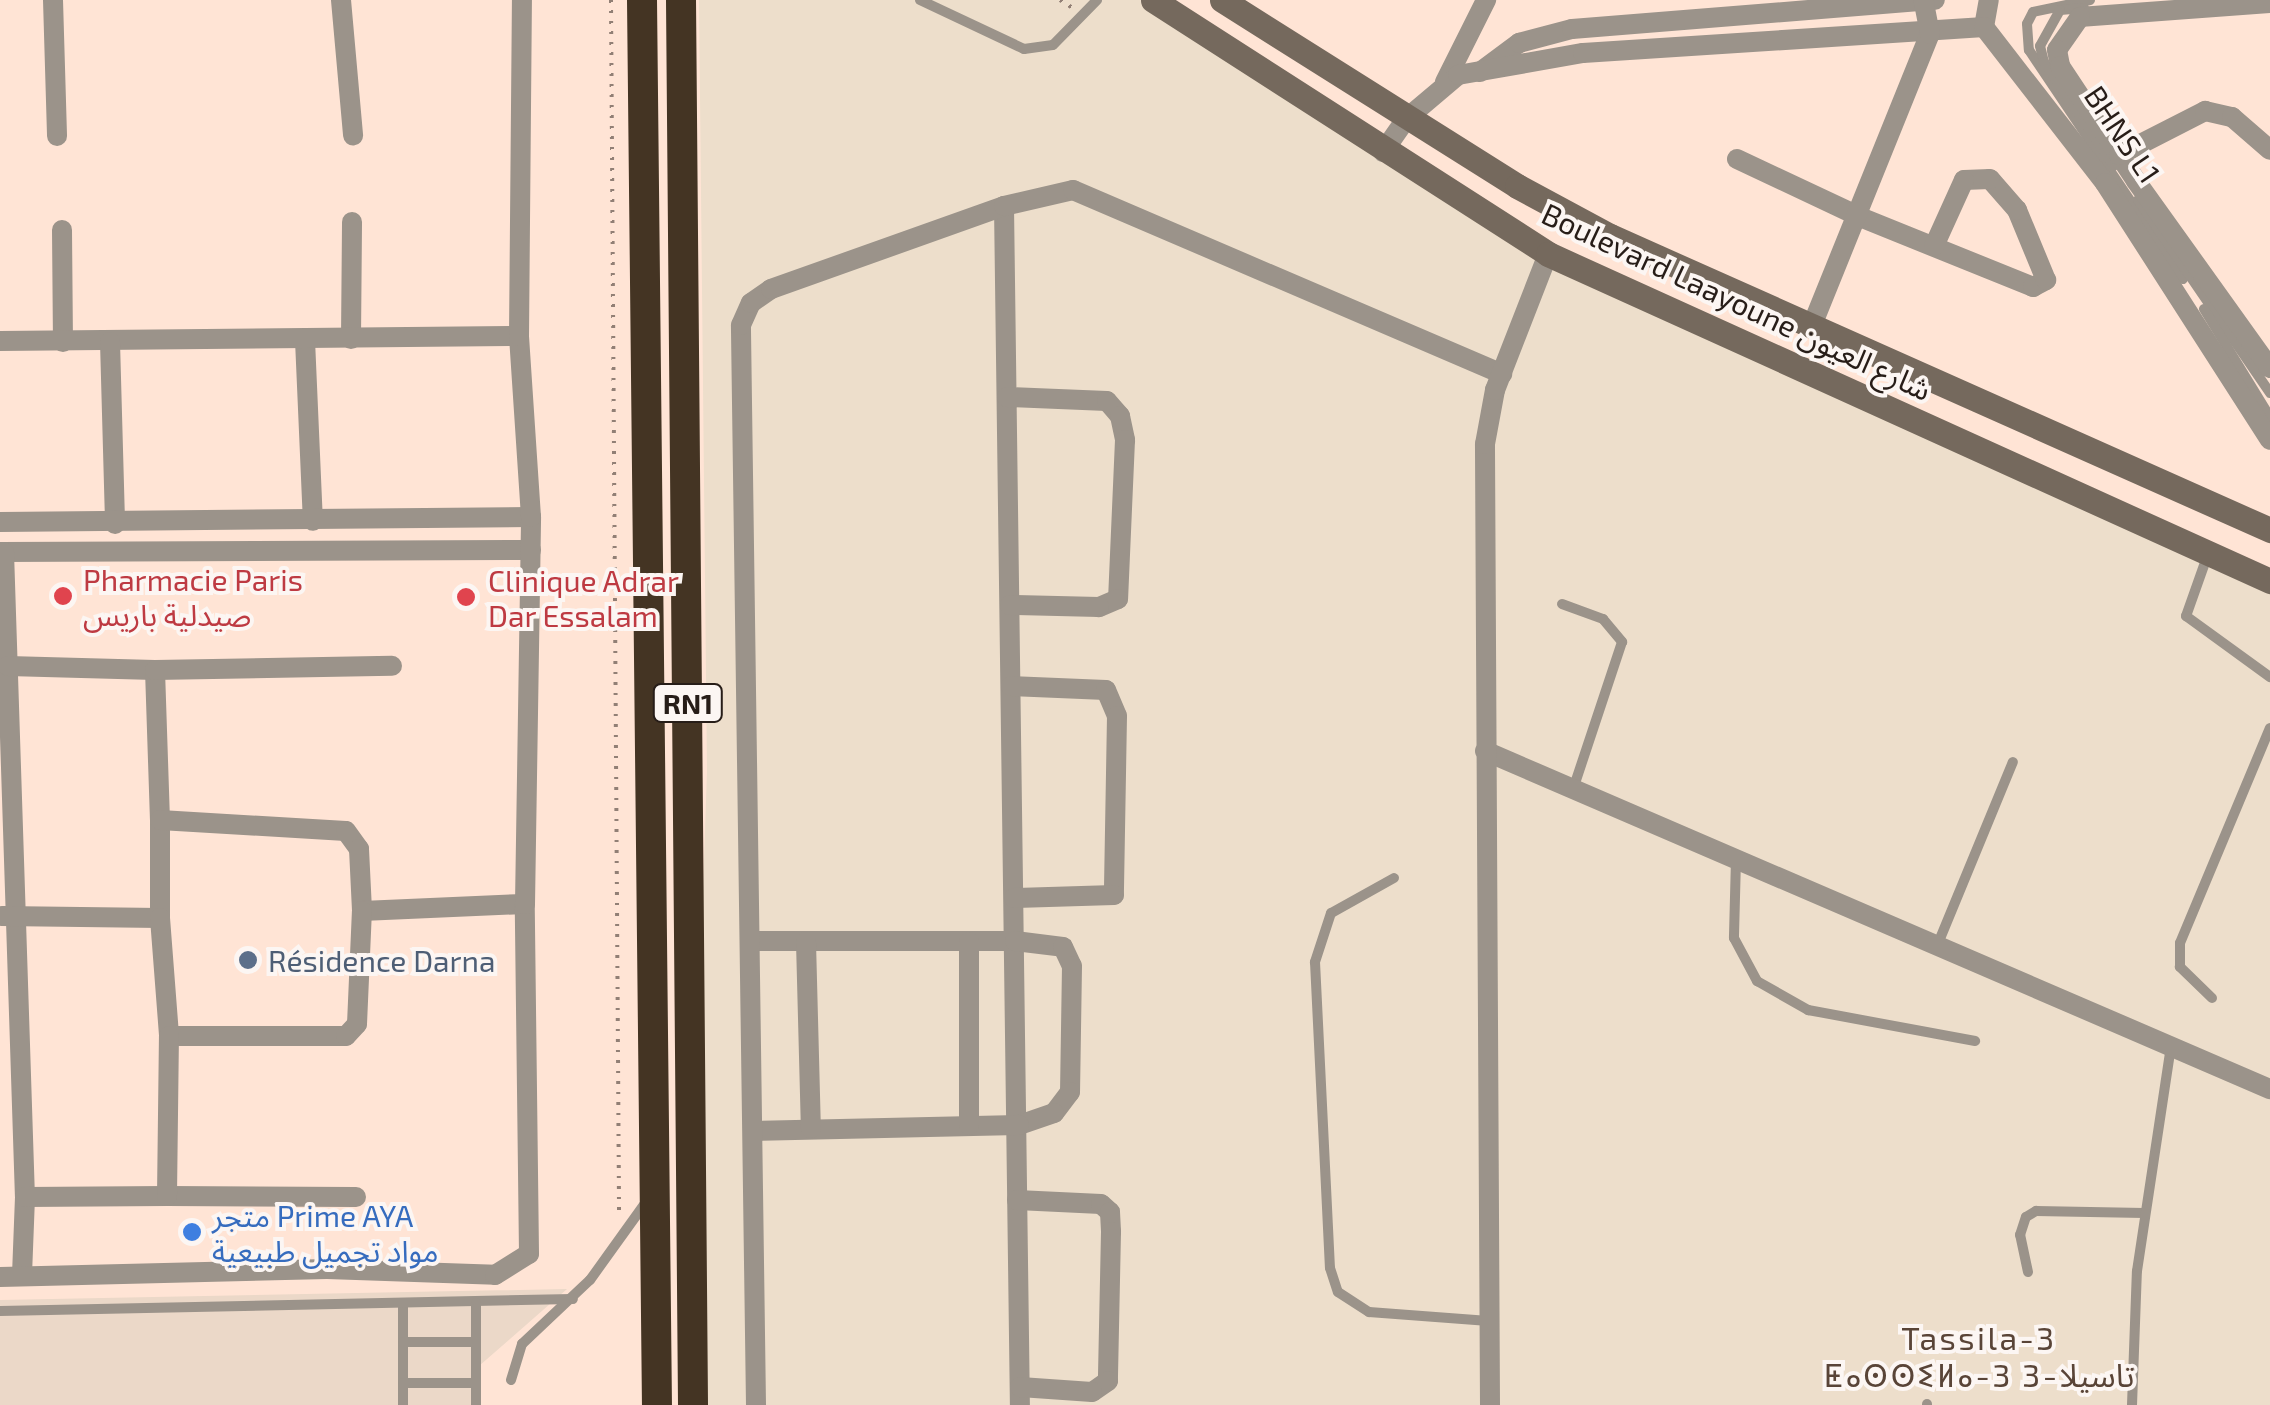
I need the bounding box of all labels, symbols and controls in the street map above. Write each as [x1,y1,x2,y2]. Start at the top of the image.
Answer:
street label: BHNS L1 [2077,79,2169,189]
street label: Boulevard Laayoune شارع العيون [1537,195,1937,407]
place label: Pharmacie Paris صيدلية باريس [83,561,303,632]
place label: Clinique Adrar Dar Essalam [488,562,680,632]
marker: Clinique Adrar Dar Essalam [453,584,479,610]
marker: Pharmacie Paris صيدلية باريس [52,585,74,607]
road number: RN1 [650,680,726,726]
place label: Résidence Darna [268,942,495,978]
marker: Résidence Darna [237,949,259,971]
place label: متجر Prime AYA مواد تجميل طبيعية [212,1197,438,1268]
marker: متجر Prime AYA مواد تجميل طبيعية [181,1221,203,1243]
district label: Tassila-3 ⵟⴰⵙⵙⵉⵍⴰ-3 3-تاسيلا [1838,1319,2120,1394]

